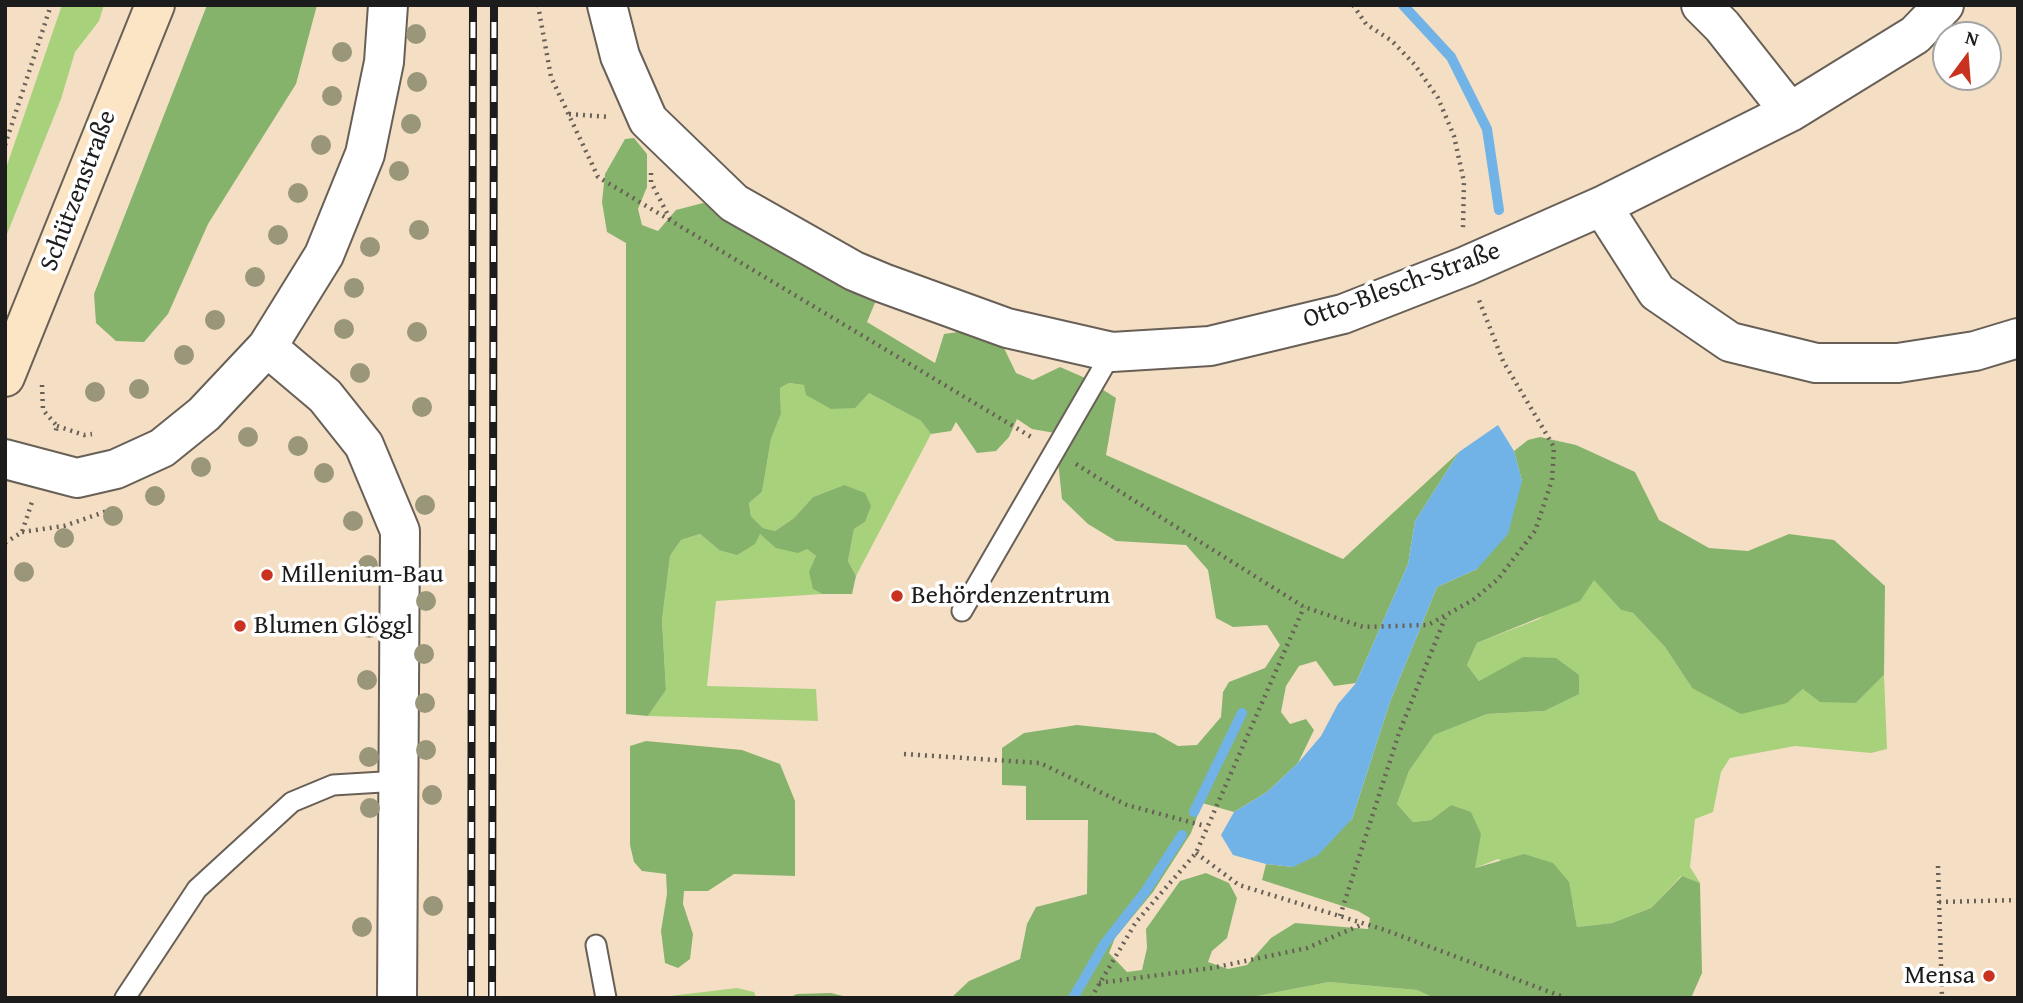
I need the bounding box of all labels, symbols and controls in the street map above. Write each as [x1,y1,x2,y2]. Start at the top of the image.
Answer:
north arrow [1932,21,2002,91]
text: N [1962,23,1982,53]
street label: Schützenstraße [34,106,124,276]
street label: Otto-Blesch-Straße [1299,236,1505,336]
place label: Millenium-Bau [281,559,444,591]
marker: Millenium-Bau [259,567,275,583]
place label: Behördenzentrum [911,580,1110,612]
marker: Behördenzentrum [889,588,905,604]
place label: Blumen Glöggl [254,610,413,642]
marker: Blumen Glöggl [232,618,248,634]
place label: Mensa [1904,960,1975,992]
marker: Mensa [1981,968,1997,984]

